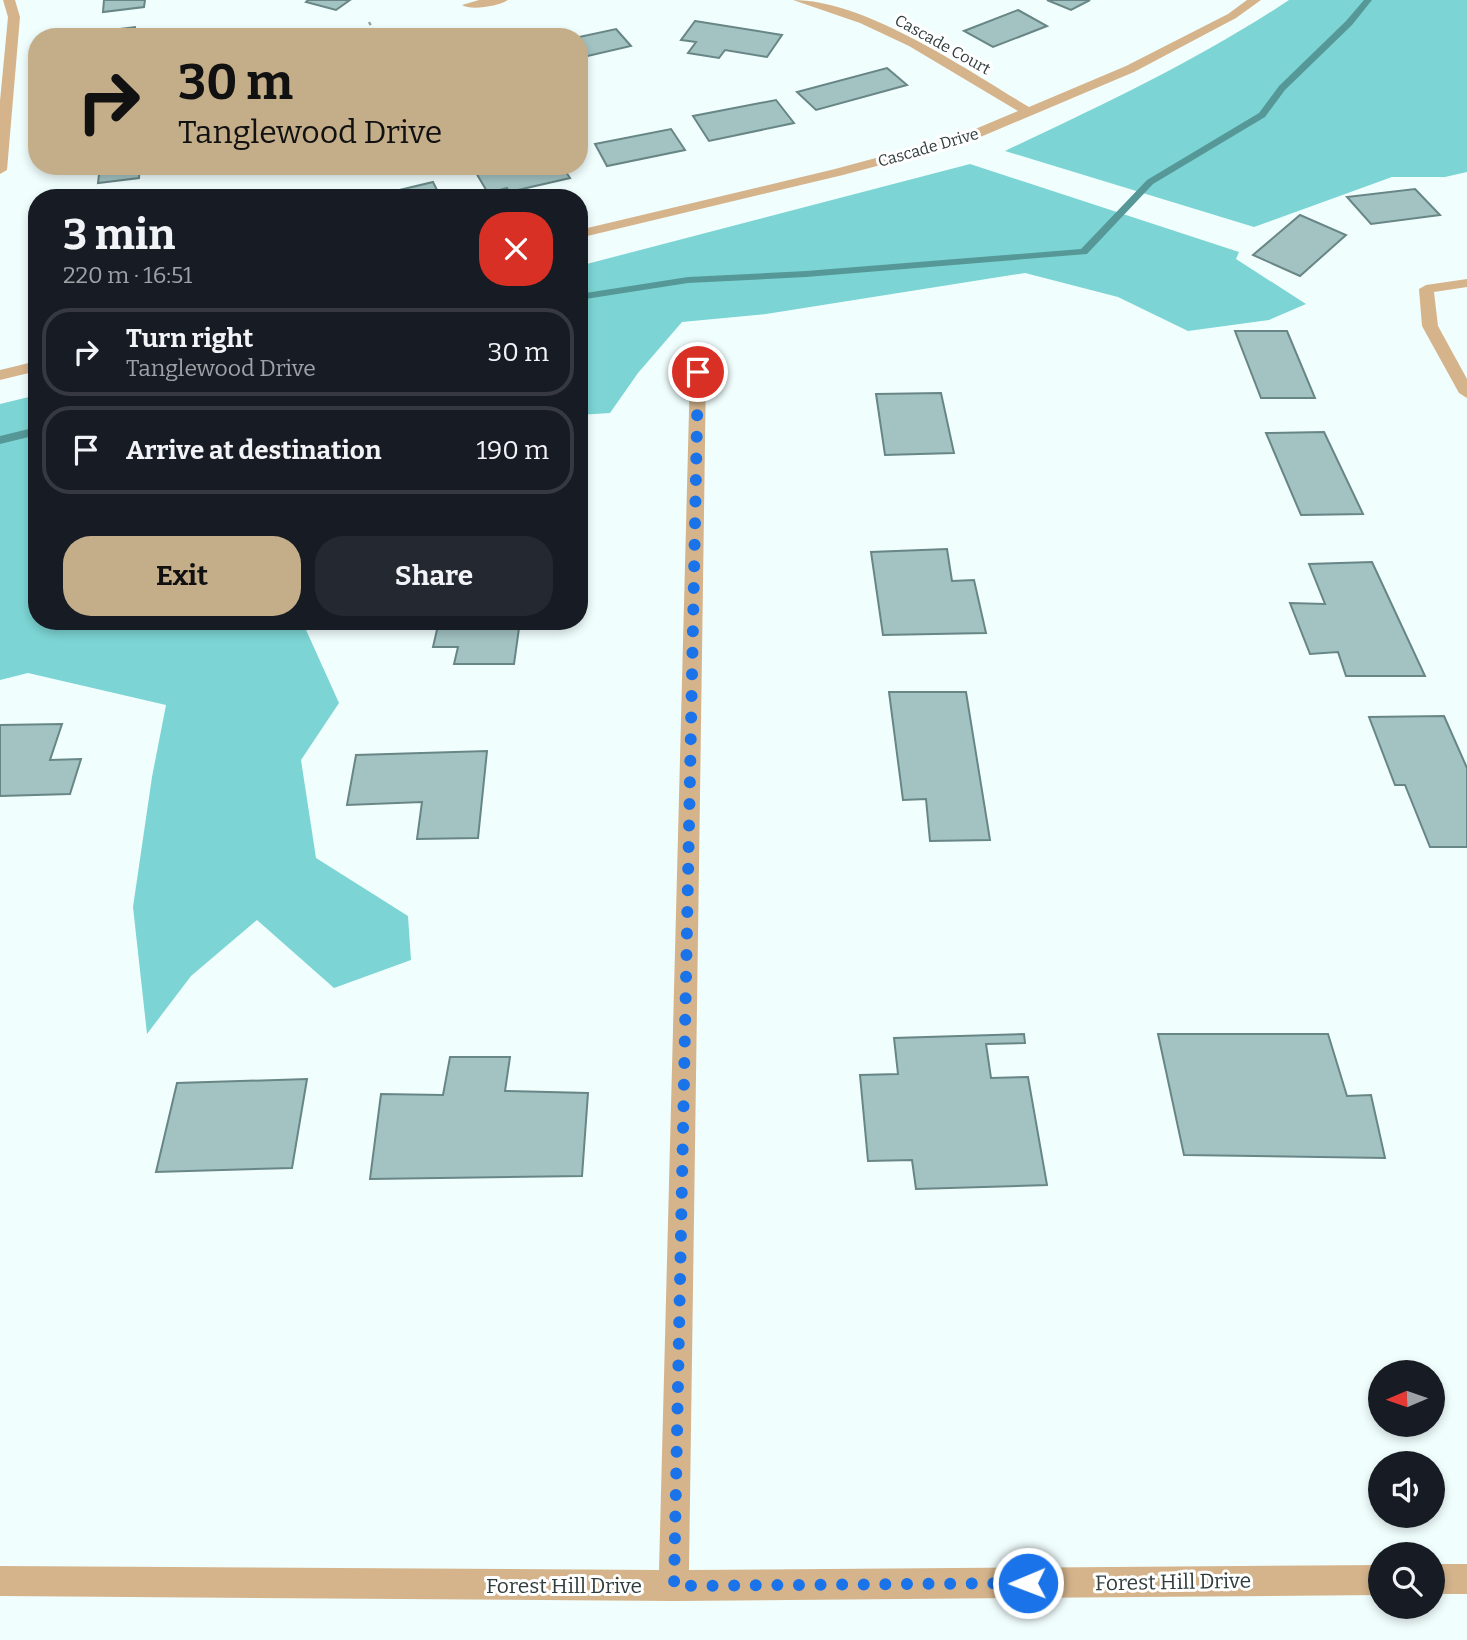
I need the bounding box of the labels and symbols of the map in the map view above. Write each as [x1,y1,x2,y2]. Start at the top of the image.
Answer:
street label: Cascade Court [892,10,994,79]
street label: Cascade Drive [876,124,981,171]
pin [668,342,728,402]
north arrow [1368,1360,1446,1437]
position arrow [991,1546,1065,1620]
street label: Forest Hill Drive [1095,1568,1251,1596]
street label: Forest Hill Drive [486,1573,642,1599]

